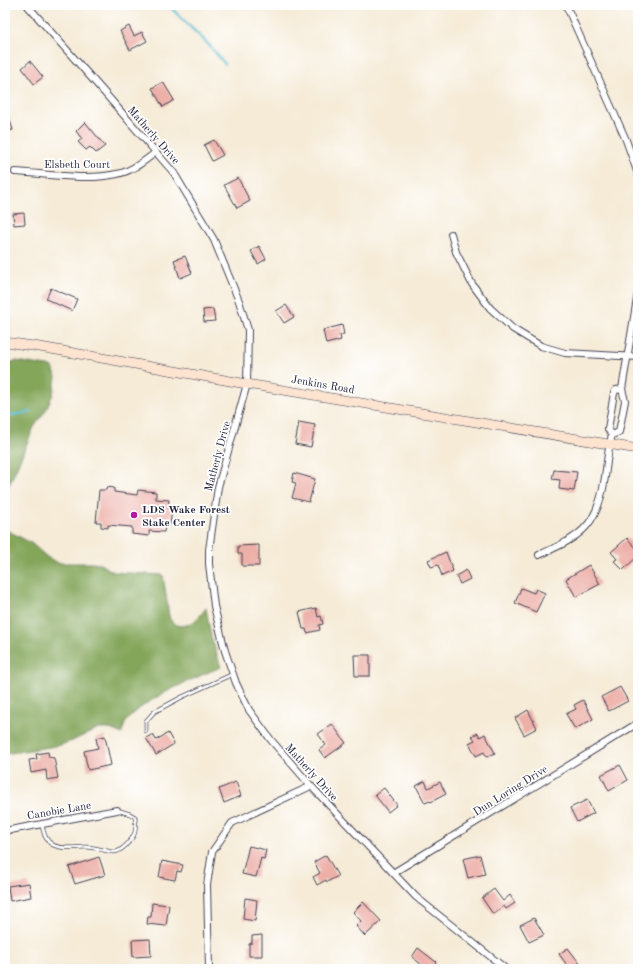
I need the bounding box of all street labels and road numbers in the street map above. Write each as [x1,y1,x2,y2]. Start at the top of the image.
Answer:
street label: Matherly Drive [125,105,181,167]
street label: Elsbeth Court [44,160,110,171]
street label: Jenkins Road [290,375,355,396]
street label: Matherly Drive [204,420,233,493]
street label: Matherly Drive [283,742,339,804]
street label: Dun Loring Drive [472,764,550,819]
street label: Canobie Lane [26,800,92,823]

